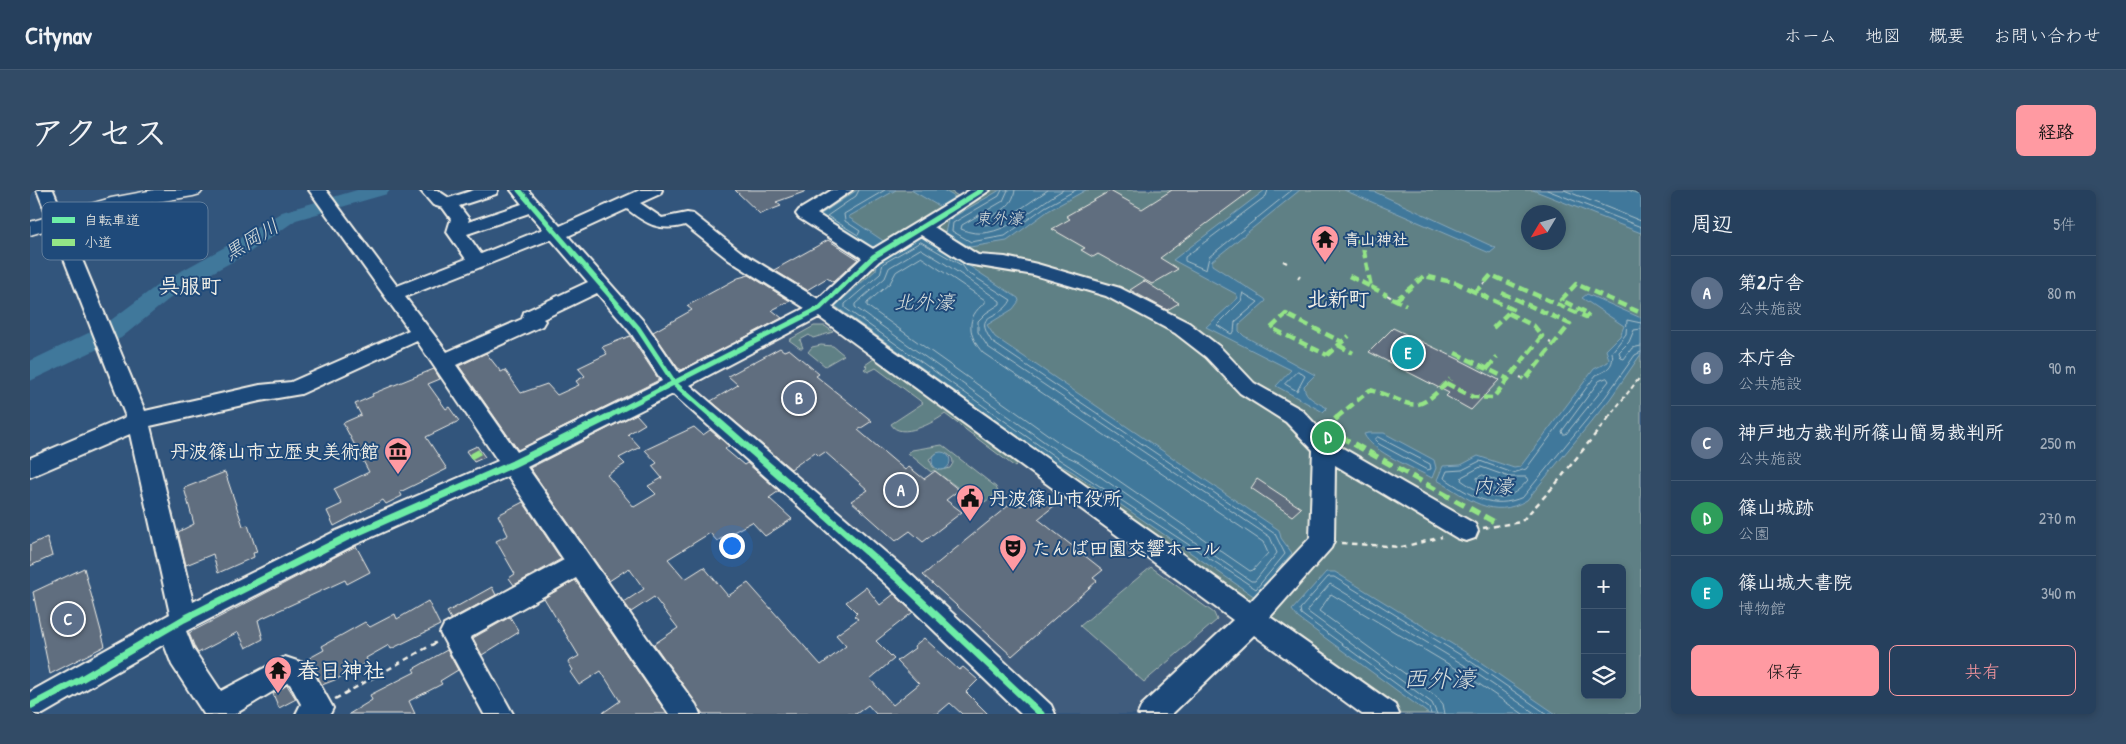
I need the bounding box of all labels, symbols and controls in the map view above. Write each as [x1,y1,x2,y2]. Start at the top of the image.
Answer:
text: Citynav [25,19,92,51]
text: ホーム [1784,23,1837,48]
text: 地図 [1865,23,1901,48]
text: 概要 [1929,23,1965,48]
text: お問い合わせ [1993,23,2101,48]
button: 経路 [2016,105,2096,156]
text: アクセス [30,109,168,156]
legend [42,202,208,260]
north arrow [1521,205,1566,250]
water label: 東外濠 [975,207,1025,229]
text: 周辺 [1691,209,1733,238]
text: 自転車道 [84,210,140,229]
water label: 黒岡川 [218,212,284,266]
text: 5件 [2053,213,2076,235]
temple icon: 青山神社 [1310,224,1340,263]
place label: 青山神社 [1344,228,1408,250]
text: 小道 [84,232,112,251]
text: 第2庁舎 [1738,269,1804,295]
district label: 呉服町 [159,271,222,300]
text: A [1703,282,1711,304]
text: 80 m [2047,282,2076,304]
district label: 北新町 [1307,284,1370,313]
water label: 北外濠 [894,288,956,315]
text: 公共施設 [1738,297,1802,319]
pin: E [1392,334,1424,372]
text: 本庁舎 [1738,344,1795,370]
text: B [1703,357,1711,379]
text: 90 m [2048,357,2076,379]
text: 公共施設 [1738,372,1802,394]
pin: B [783,379,815,417]
pin: D [1312,418,1344,456]
text: 神戸地方裁判所篠山簡易裁判所 [1738,419,2004,445]
text: C [1703,432,1711,454]
text: 250 m [2040,432,2076,454]
museum icon: 丹波篠山市立歴史美術館 [383,436,413,475]
place label: 丹波篠山市立歴史美術館 [170,438,379,464]
text: 公共施設 [1738,447,1802,469]
pin: A [885,471,917,509]
water label: 内濠 [1473,472,1515,499]
public building icon: 丹波篠山市役所 [955,483,985,522]
place label: 丹波篠山市役所 [989,485,1122,511]
text: 篠山城跡 [1738,494,1814,520]
text: D [1703,507,1711,529]
text: 270 m [2039,507,2076,529]
text: 公園 [1738,522,1770,544]
your location [719,533,745,559]
theatre icon: たんば田園交響ホール [998,533,1028,572]
place label: たんば田園交響ホール [1032,535,1221,561]
map controls [1581,564,1626,699]
button: + [1581,564,1626,609]
text: 篠山城大書院 [1738,569,1852,595]
text: E [1703,582,1711,604]
text: 340 m [2041,582,2076,604]
text: 博物館 [1738,597,1786,619]
pin: C [52,600,84,638]
button: − [1581,609,1626,654]
button: 保存 [1691,645,1879,696]
button: 共有 [1889,645,2076,696]
button: layers [1581,654,1626,699]
temple icon: 春日神社 [263,655,293,694]
place label: 春日神社 [297,655,385,685]
water label: 西外濠 [1403,662,1478,694]

